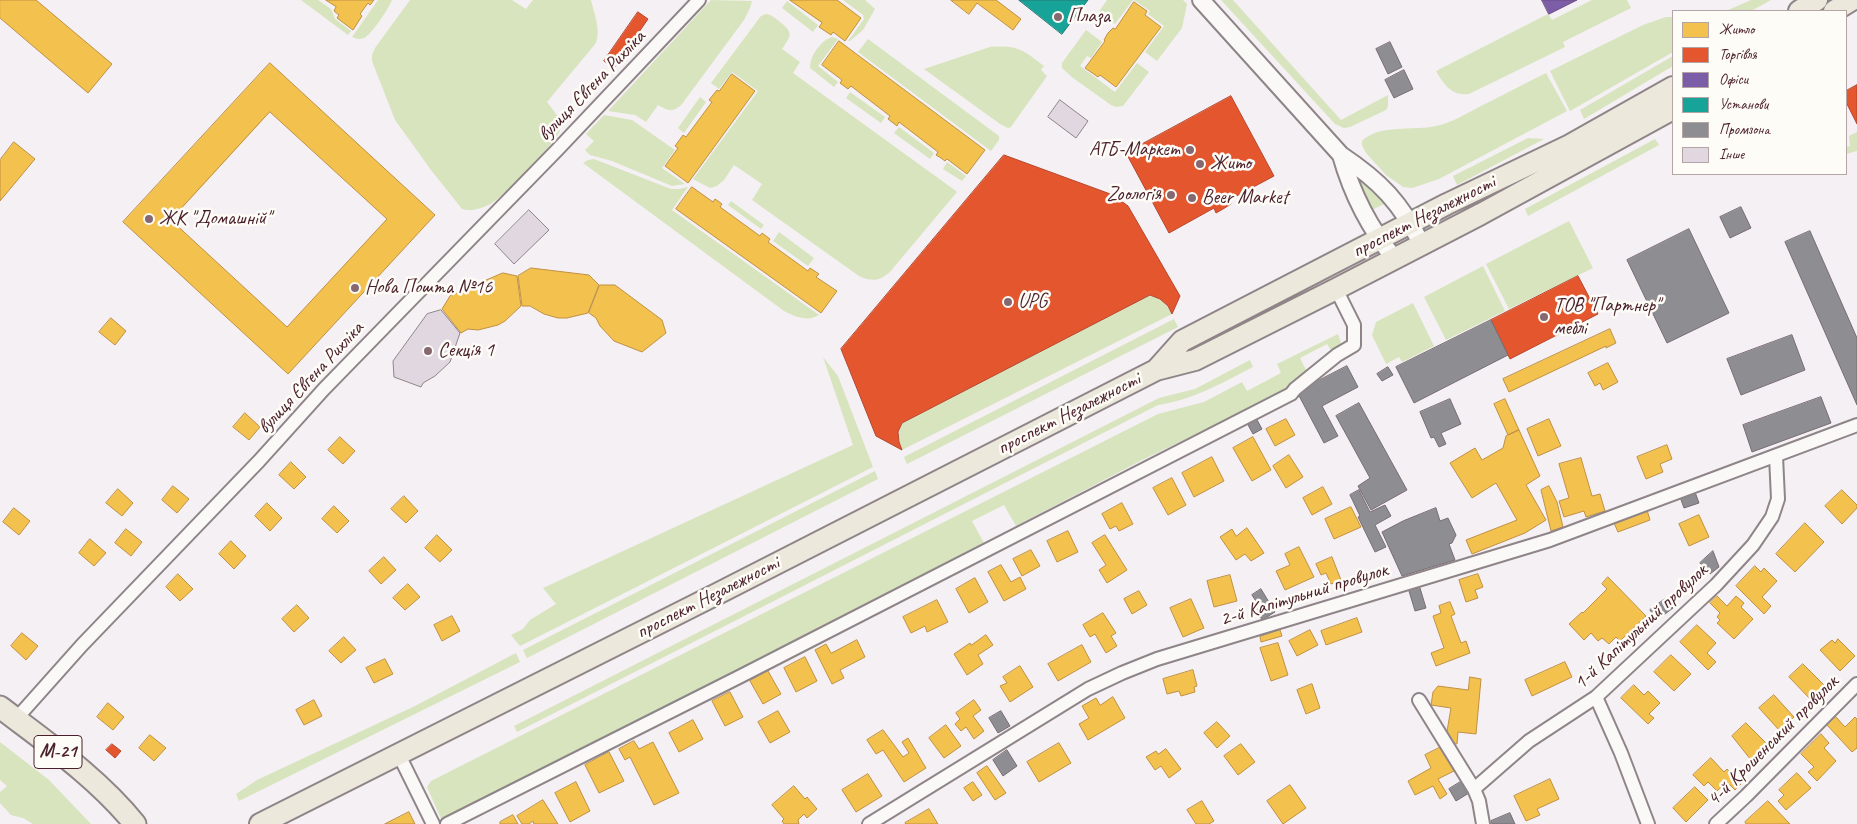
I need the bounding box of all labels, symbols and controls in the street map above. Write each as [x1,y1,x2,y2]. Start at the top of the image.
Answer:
place label: Плаза [1068,5,1110,29]
legend [1672,10,1847,175]
marker: Плаза [1052,11,1064,23]
text: Житло [1719,20,1754,39]
street label: вулиця Євгена Рихліка [533,26,651,146]
text: Торгівля [1719,45,1757,64]
text: Офіси [1719,70,1748,89]
text: Установи [1719,95,1768,114]
text: Промзона [1719,120,1770,139]
place label: АТБ-Маркет [1089,138,1180,162]
marker: АТБ-Маркет [1184,144,1196,156]
text: Інше [1719,145,1744,164]
place label: Жито [1210,152,1251,176]
marker: Жито [1194,158,1206,170]
street label: проспект Незалежності [1348,171,1500,263]
place label: Zooлогія [1107,183,1161,207]
place label: Beer Market [1202,186,1288,210]
marker: Zooлогія [1165,189,1177,201]
marker: Beer Market [1186,192,1198,204]
place label: ЖК "Домашній" [159,207,271,231]
marker: ЖК "Домашній" [143,213,155,225]
place label: Нова Пошта №16 [365,276,492,300]
marker: Нова Пошта №16 [349,282,361,294]
place label: UPG [1018,290,1047,314]
place label: ТОВ "Партнер" меблі [1554,294,1660,341]
marker: UPG [1002,296,1014,308]
marker: ТОВ "Партнер" меблі [1538,311,1550,323]
street label: вулиця Євгена Рихліка [253,317,369,439]
place label: Секція 1 [438,339,494,363]
marker: Секція 1 [422,345,434,357]
street label: проспект Незалежності [993,368,1145,460]
street label: проспект Незалежності [632,552,784,644]
street label: 2-й Капітульний провулок [1217,558,1391,632]
street label: 1-й Капітульний провулок [1569,559,1713,695]
street label: 4-й Крошенський провулок [1702,670,1844,812]
road number: М-21 [34,736,82,769]

